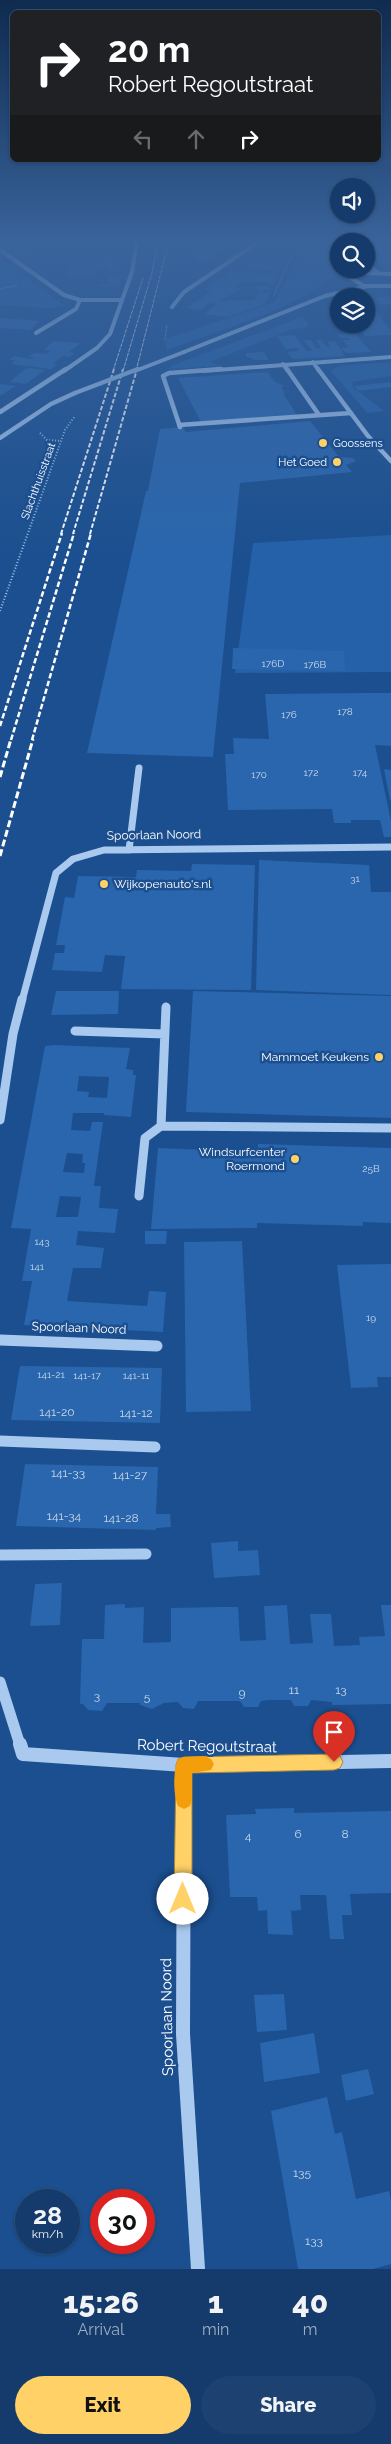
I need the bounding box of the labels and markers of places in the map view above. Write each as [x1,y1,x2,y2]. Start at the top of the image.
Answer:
marker: Goossens [317,437,329,449]
place label: Goossens [333,437,383,450]
place label: Het Goed [278,456,327,469]
marker: Het Goed [331,456,343,468]
place label: Wijkopenauto's.nl [114,877,212,891]
marker: Wijkopenauto's.nl [98,878,110,890]
place label: Mammoet Keukens [261,1050,369,1064]
marker: Mammoet Keukens [373,1051,385,1063]
place label: Windsurfcenter Roermond [199,1145,286,1173]
marker: Windsurfcenter Roermond [289,1153,301,1165]
pin [313,1711,355,1762]

